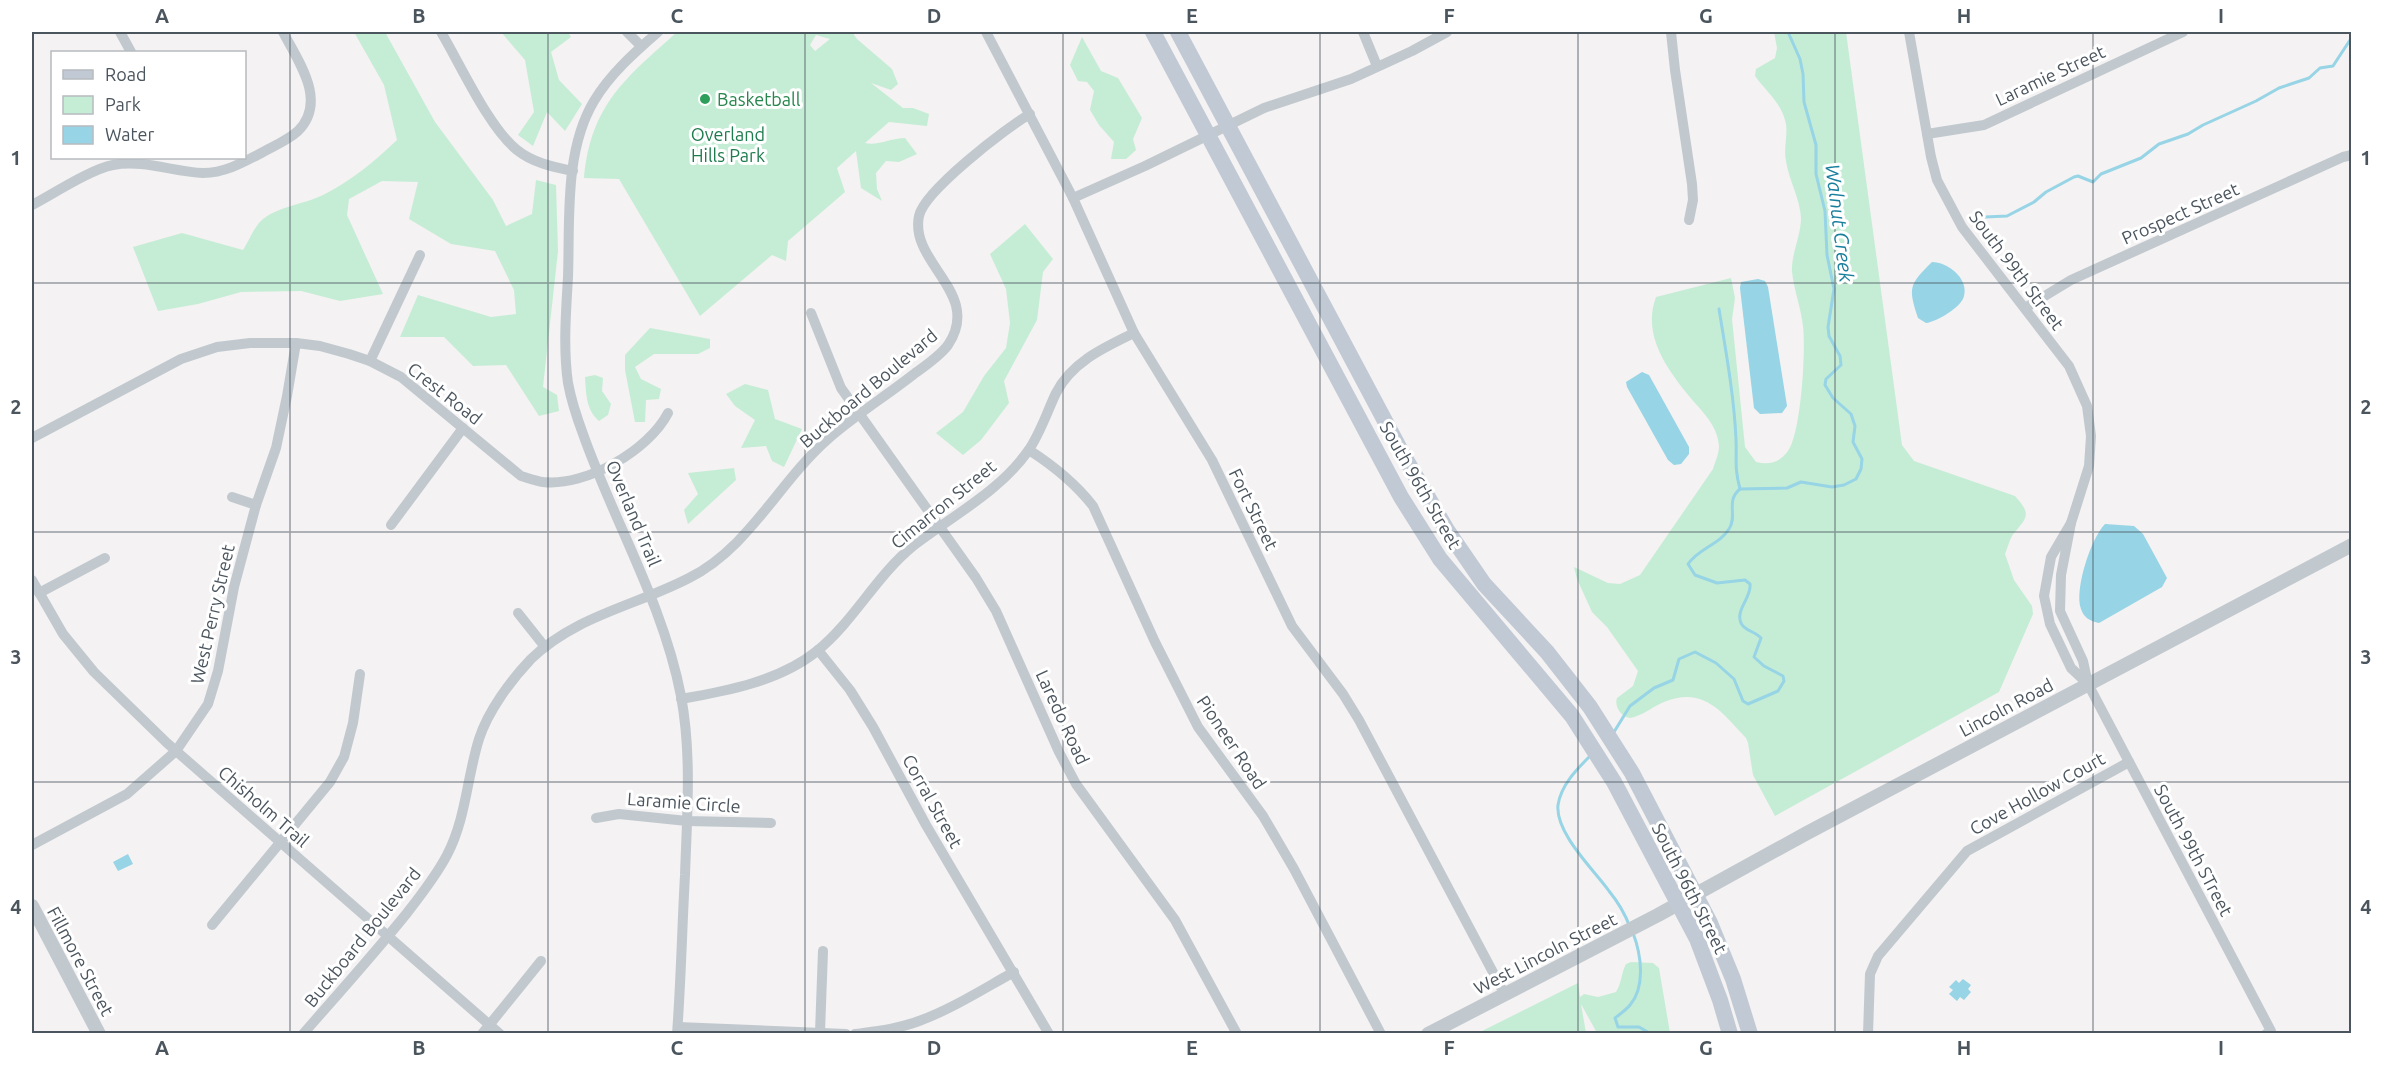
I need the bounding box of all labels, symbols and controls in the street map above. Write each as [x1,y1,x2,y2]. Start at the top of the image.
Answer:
text: A [155,4,169,27]
text: B [412,4,426,27]
text: C [671,4,684,27]
text: D [927,4,941,27]
text: E [1186,4,1198,27]
text: F [1443,4,1455,27]
text: G [1699,4,1713,27]
text: H [1957,4,1971,27]
text: I [2218,4,2224,27]
street label: Laramie Street [1992,41,2108,109]
legend [51,51,246,159]
text: Road [105,64,147,84]
place label: Basketball [717,89,801,109]
marker: Basketball [698,92,712,106]
text: Park [105,94,141,114]
text: Water [105,124,155,144]
park label: Overland Hills Park [691,124,765,165]
text: 1 [10,146,22,169]
text: 1 [2360,146,2372,169]
water label: Walnut Creek [1821,163,1859,284]
street label: Prospect Street [2118,178,2242,248]
street label: South 99th Street [1966,207,2068,333]
street label: Buckboard Boulevard [795,325,941,451]
street label: Crest Road [404,358,486,428]
text: 2 [10,395,22,418]
text: 2 [2360,395,2372,418]
street label: South 96th Street [1376,418,1466,552]
street label: Cimarron Street [887,456,999,552]
street label: Overland Trail [603,457,665,569]
street label: Fort Street [1226,465,1282,553]
street label: West Perry Street [186,542,238,686]
text: 3 [10,645,22,668]
text: 3 [2360,645,2372,668]
street label: Laredo Road [1032,667,1094,767]
street label: Lincoln Road [1956,674,2056,740]
street label: Pioneer Road [1193,692,1271,792]
street label: Cove Hollow Court [1966,748,2108,838]
street label: Corral Street [899,751,967,851]
street label: Chisholm Trail [215,761,313,851]
street label: South 99th STreet [2151,781,2237,919]
street label: Laramie Circle [627,788,741,816]
street label: South 96th Street [1648,819,1732,957]
street label: Buckboard Boulevard [300,863,424,1011]
text: 4 [10,895,22,918]
text: 4 [2360,895,2372,918]
street label: Fillmore Street [44,903,118,1019]
street label: West Lincoln Street [1470,908,1620,998]
text: A [155,1036,169,1059]
text: B [412,1036,426,1059]
text: C [671,1036,684,1059]
text: D [927,1036,941,1059]
text: E [1186,1036,1198,1059]
text: F [1443,1036,1455,1059]
text: G [1699,1036,1713,1059]
text: H [1957,1036,1971,1059]
text: I [2218,1036,2224,1059]

